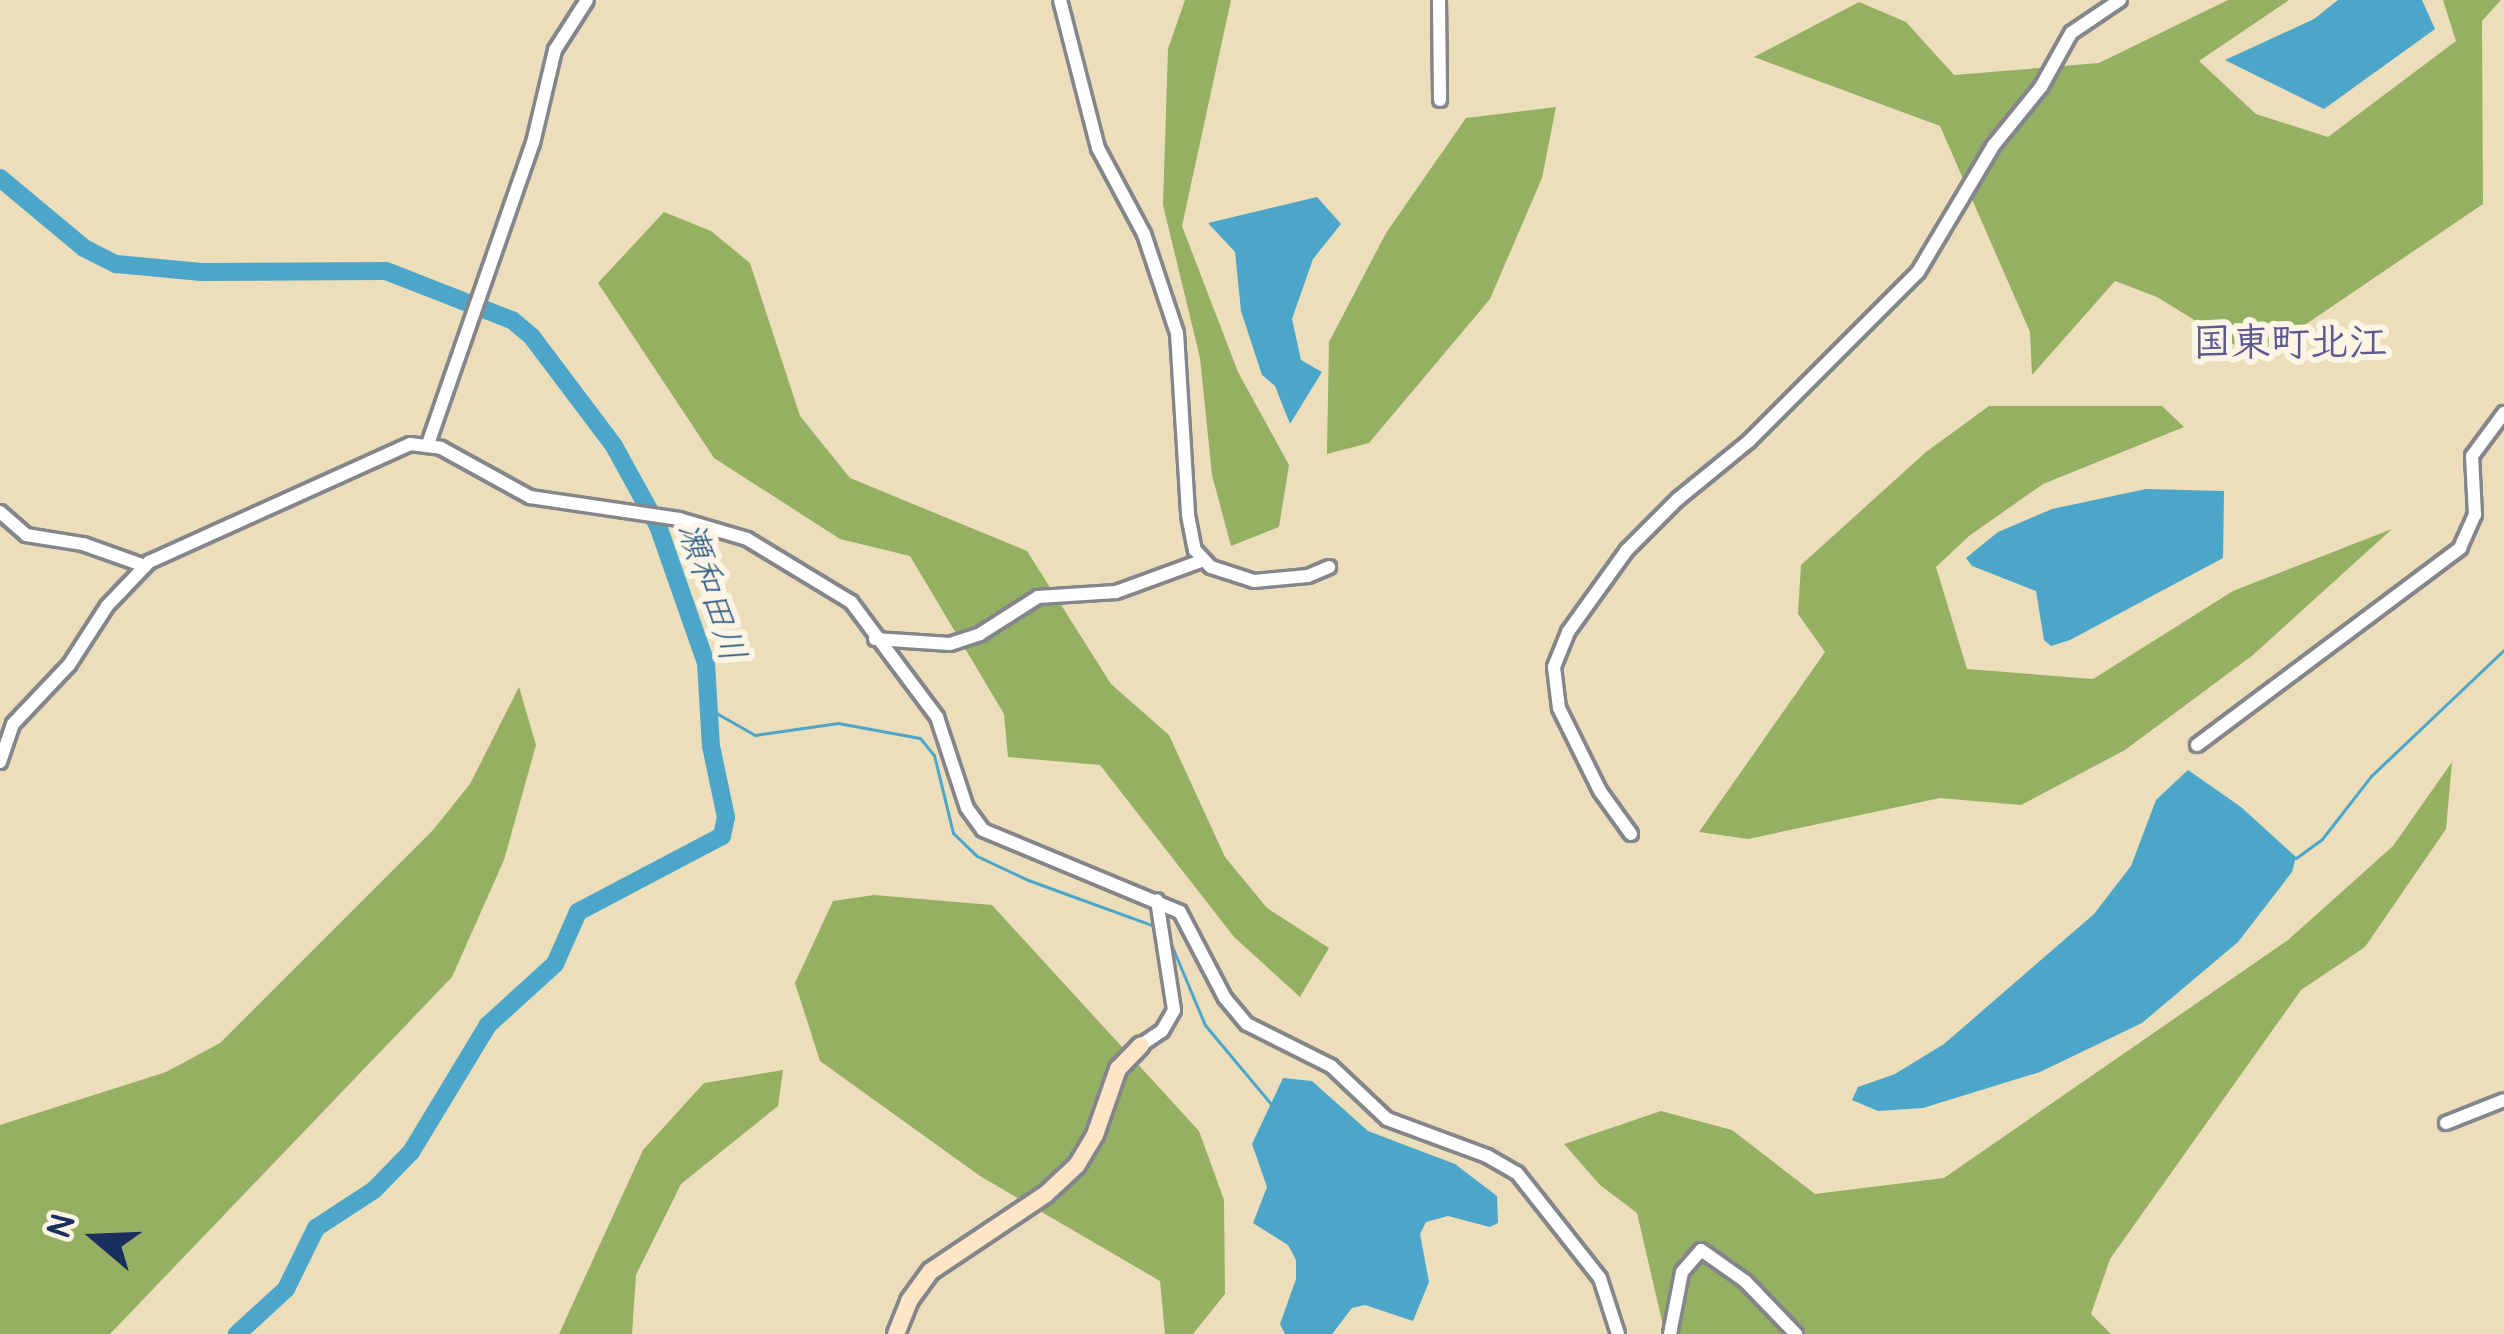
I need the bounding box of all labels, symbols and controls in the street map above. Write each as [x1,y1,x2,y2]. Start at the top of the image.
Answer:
district label: 国東町北江 [2193,320,2387,366]
water label: 瀬和田川 [669,517,755,667]
north arrow [36,1178,156,1298]
text: N [38,1209,85,1243]

